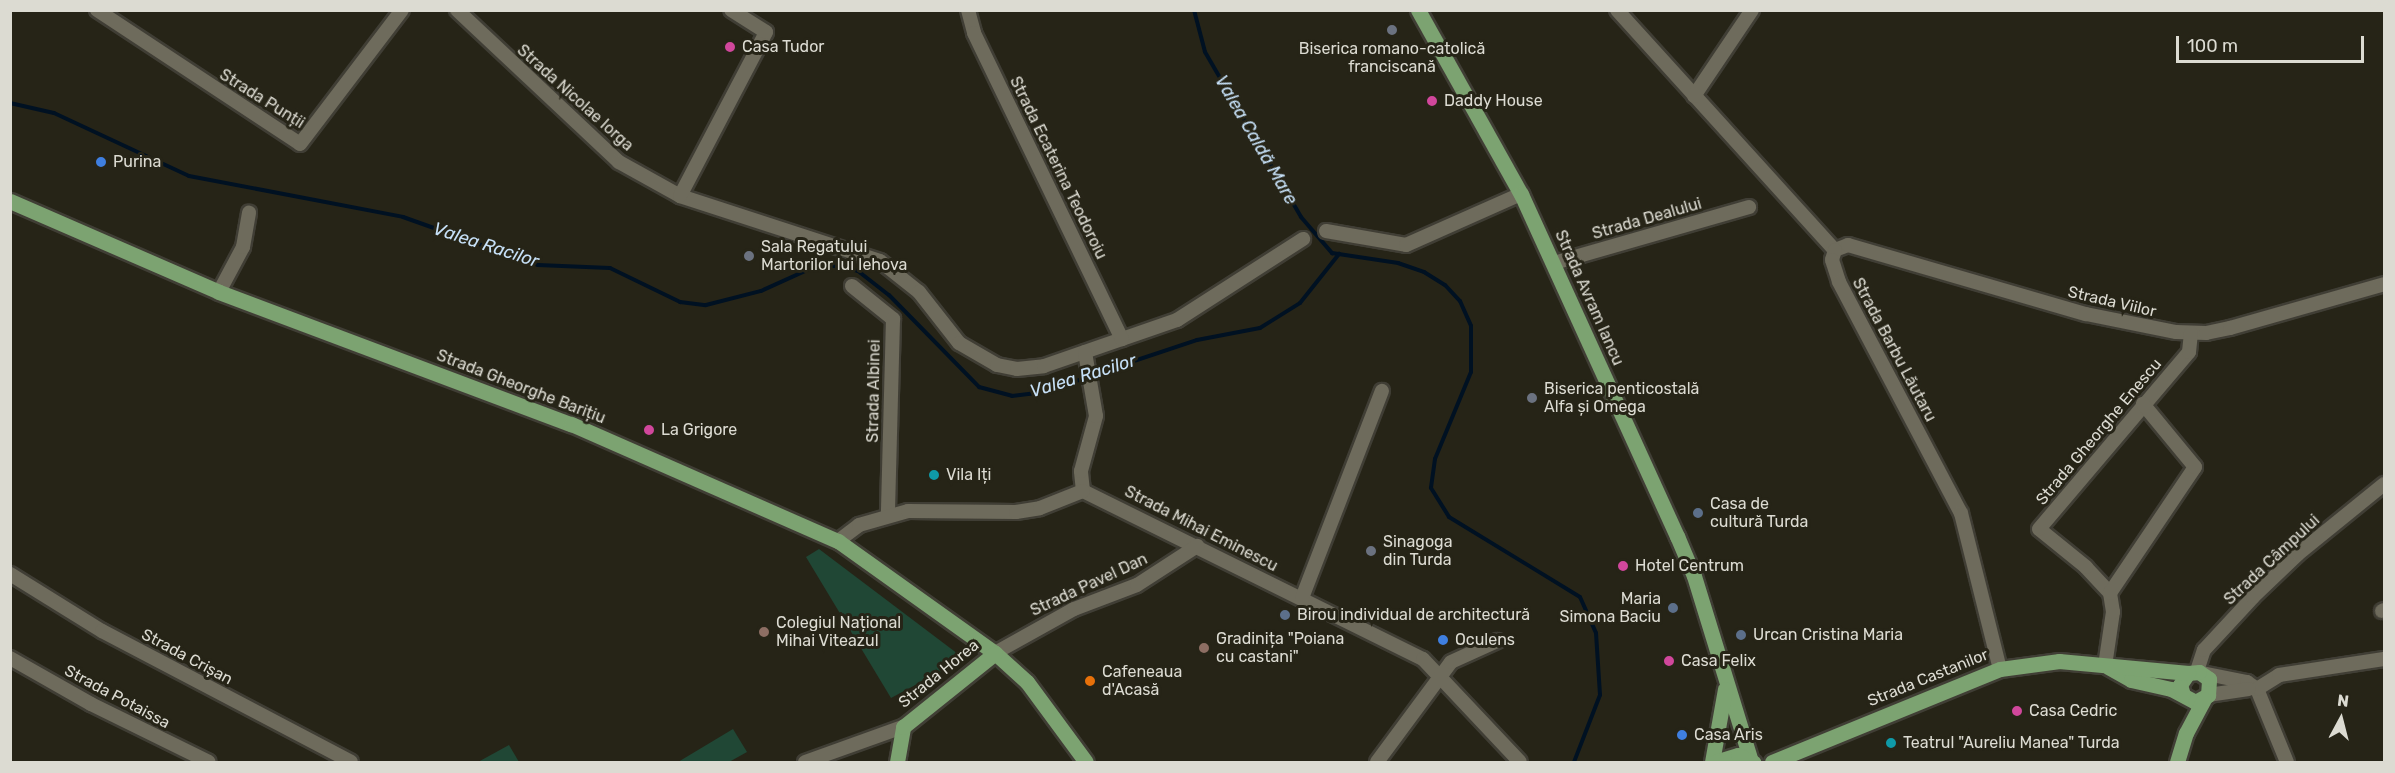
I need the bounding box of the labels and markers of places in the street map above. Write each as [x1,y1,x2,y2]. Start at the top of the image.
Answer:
marker: Biserica romano-catolică franciscană [1385,23,1399,37]
place label: Casa Tudor [742,37,825,57]
place label: Biserica romano-catolică franciscană [1299,39,1485,77]
marker: Casa Tudor [723,40,737,54]
place label: Daddy House [1444,91,1543,111]
marker: Daddy House [1425,94,1439,108]
place label: Purina [113,152,161,172]
marker: Purina [94,155,108,169]
place label: Sala Regatului Martorilor lui Iehova [761,237,908,275]
marker: Sala Regatului Martorilor lui Iehova [742,249,756,263]
place label: Biserica penticostală Alfa și Omega [1544,379,1699,417]
marker: Biserica penticostală Alfa și Omega [1525,391,1539,405]
place label: La Grigore [661,420,737,440]
marker: La Grigore [642,423,656,437]
place label: Vila Iți [946,465,991,485]
marker: Vila Iți [927,468,941,482]
place label: Casa de cultură Turda [1710,494,1809,532]
marker: Casa de cultură Turda [1691,506,1705,520]
place label: Sinagoga din Turda [1383,532,1452,570]
marker: Sinagoga din Turda [1364,544,1378,558]
place label: Hotel Centrum [1635,556,1744,576]
marker: Hotel Centrum [1616,559,1630,573]
place label: Maria Simona Baciu [1559,589,1661,627]
marker: Maria Simona Baciu [1666,601,1680,615]
place label: Birou individual de architectură [1297,605,1530,625]
marker: Birou individual de architectură [1278,608,1292,622]
place label: Colegiul Național Mihai Viteazul [776,613,901,651]
marker: Colegiul Național Mihai Viteazul [757,625,771,639]
place label: Urcan Cristina Maria [1753,625,1903,645]
marker: Urcan Cristina Maria [1734,628,1748,642]
place label: Gradinița "Poiana cu castani" [1216,629,1344,667]
place label: Oculens [1455,630,1515,650]
marker: Oculens [1436,633,1450,647]
marker: Gradinița "Poiana cu castani" [1197,641,1211,655]
place label: Casa Felix [1681,651,1756,671]
marker: Casa Felix [1662,654,1676,668]
place label: Cafeneaua d'Acasă [1102,662,1182,700]
marker: Cafeneaua d'Acasă [1083,674,1097,688]
place label: Casa Cedric [2029,701,2117,721]
marker: Casa Cedric [2010,704,2024,718]
place label: Casa Aris [1694,725,1763,745]
marker: Casa Aris [1675,728,1689,742]
place label: Teatrul "Aureliu Manea" Turda [1903,733,2120,753]
marker: Teatrul "Aureliu Manea" Turda [1884,736,1898,750]

